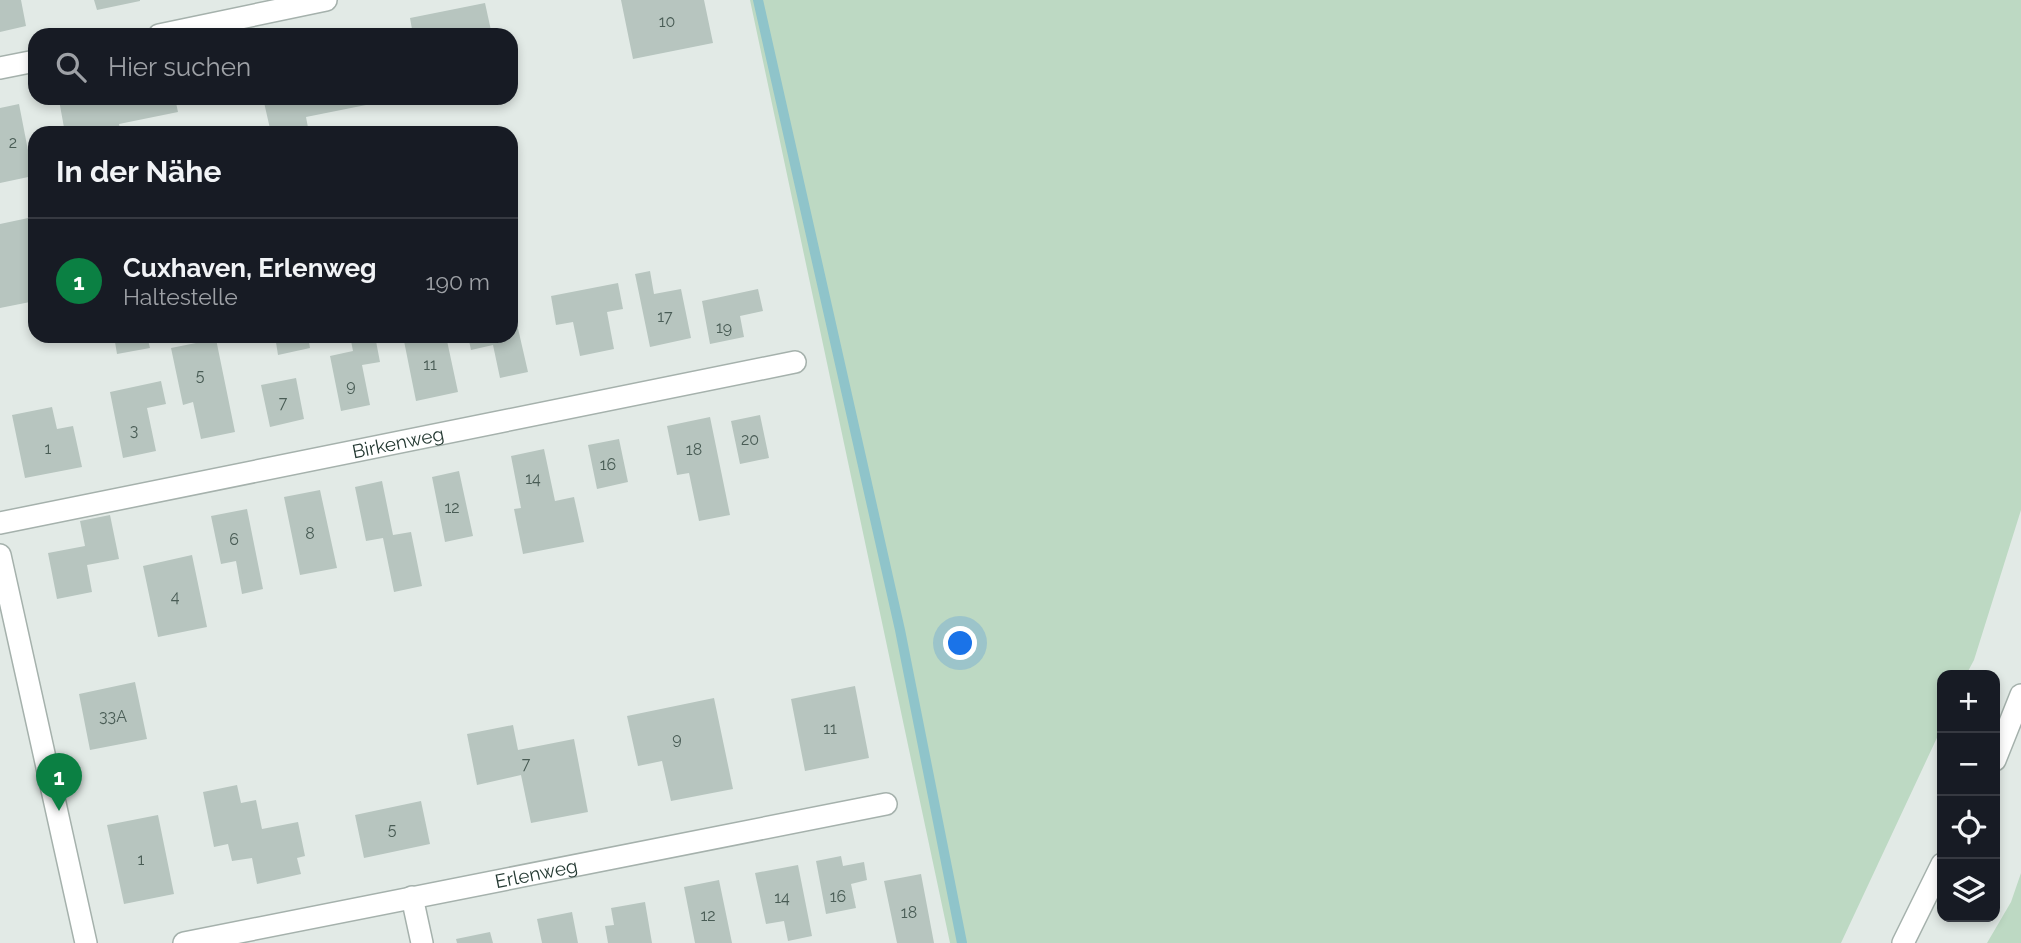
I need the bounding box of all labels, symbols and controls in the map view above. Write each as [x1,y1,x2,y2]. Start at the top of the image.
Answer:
house number: 10 [659,12,675,31]
search box [28,28,518,105]
icon: search [52,48,90,86]
text: Hier suchen [108,52,251,82]
house number: 2 [9,133,17,152]
text: In der Nähe [56,154,221,189]
text: Cuxhaven, Erlenweg [123,253,377,283]
text: 1 [73,268,85,295]
text: 190 m [426,268,490,295]
text: Haltestelle [123,283,238,310]
house number: 17 [657,307,673,326]
house number: 19 [716,318,732,337]
house number: 11 [423,355,437,374]
house number: 5 [196,366,205,385]
house number: 9 [346,376,356,395]
house number: 7 [279,393,288,412]
house number: 3 [130,421,138,440]
street label: Birkenweg [350,422,446,462]
house number: 20 [741,430,759,449]
house number: 1 [45,439,52,458]
house number: 18 [686,440,702,459]
house number: 16 [600,455,616,474]
house number: 14 [525,469,541,488]
house number: 12 [444,498,460,517]
house number: 8 [305,524,315,543]
house number: 6 [229,530,239,549]
house number: 4 [171,587,180,606]
your location [943,626,977,660]
map controls [1937,670,2000,922]
button: + [1937,670,2000,733]
house number: 33A [99,707,127,726]
house number: 11 [823,719,837,738]
house number: 9 [672,729,682,748]
button: − [1937,733,2000,796]
pin: 1 [36,753,82,811]
house number: 7 [522,754,531,773]
button: locate [1937,796,2000,859]
house number: 5 [388,820,397,839]
house number: 1 [138,850,145,869]
street label: Erlenweg [493,854,579,892]
button: layers [1937,859,2000,922]
house number: 16 [830,887,846,906]
house number: 14 [774,888,790,907]
house number: 18 [901,903,917,922]
house number: 12 [700,906,716,925]

